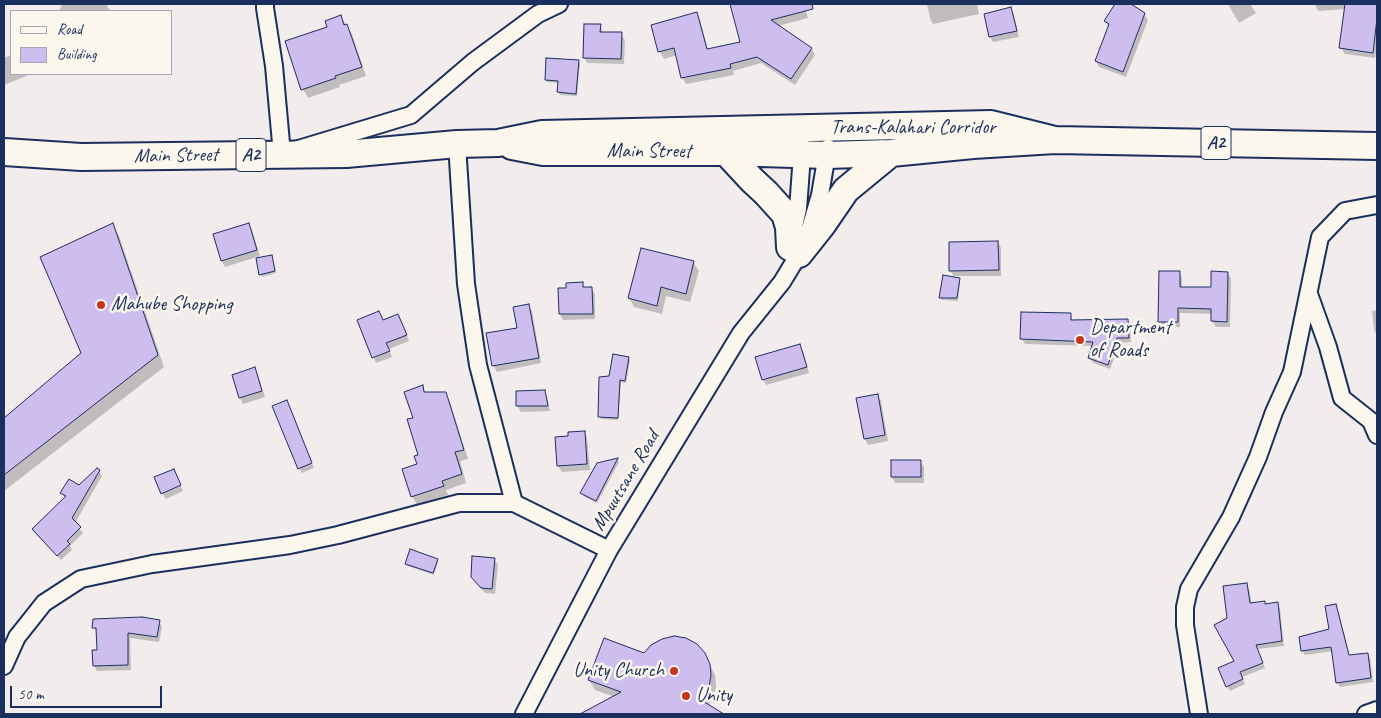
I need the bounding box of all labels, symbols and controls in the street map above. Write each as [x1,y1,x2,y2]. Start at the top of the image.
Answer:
legend [10,10,172,75]
text: Road [57,20,82,39]
text: Building [57,45,96,64]
street label: Trans-Kalahari Corridor [831,116,995,140]
road number: A2 [1201,126,1231,160]
road number: A2 [236,138,266,172]
street label: Main Street [607,140,691,164]
street label: Main Street [134,143,218,169]
place label: Mahube Shopping [111,293,232,317]
marker: Mahube Shopping [95,299,107,311]
place label: Department of Roads [1090,316,1171,363]
marker: Department of Roads [1074,334,1086,346]
street label: Mpuutsane Road [587,427,665,535]
place label: Unity Church [573,659,664,683]
marker: Unity Church [668,665,680,677]
scale bar [12,676,165,708]
place label: Unity [696,684,732,708]
text: 50 m [18,685,44,704]
marker: Unity [680,690,692,702]

